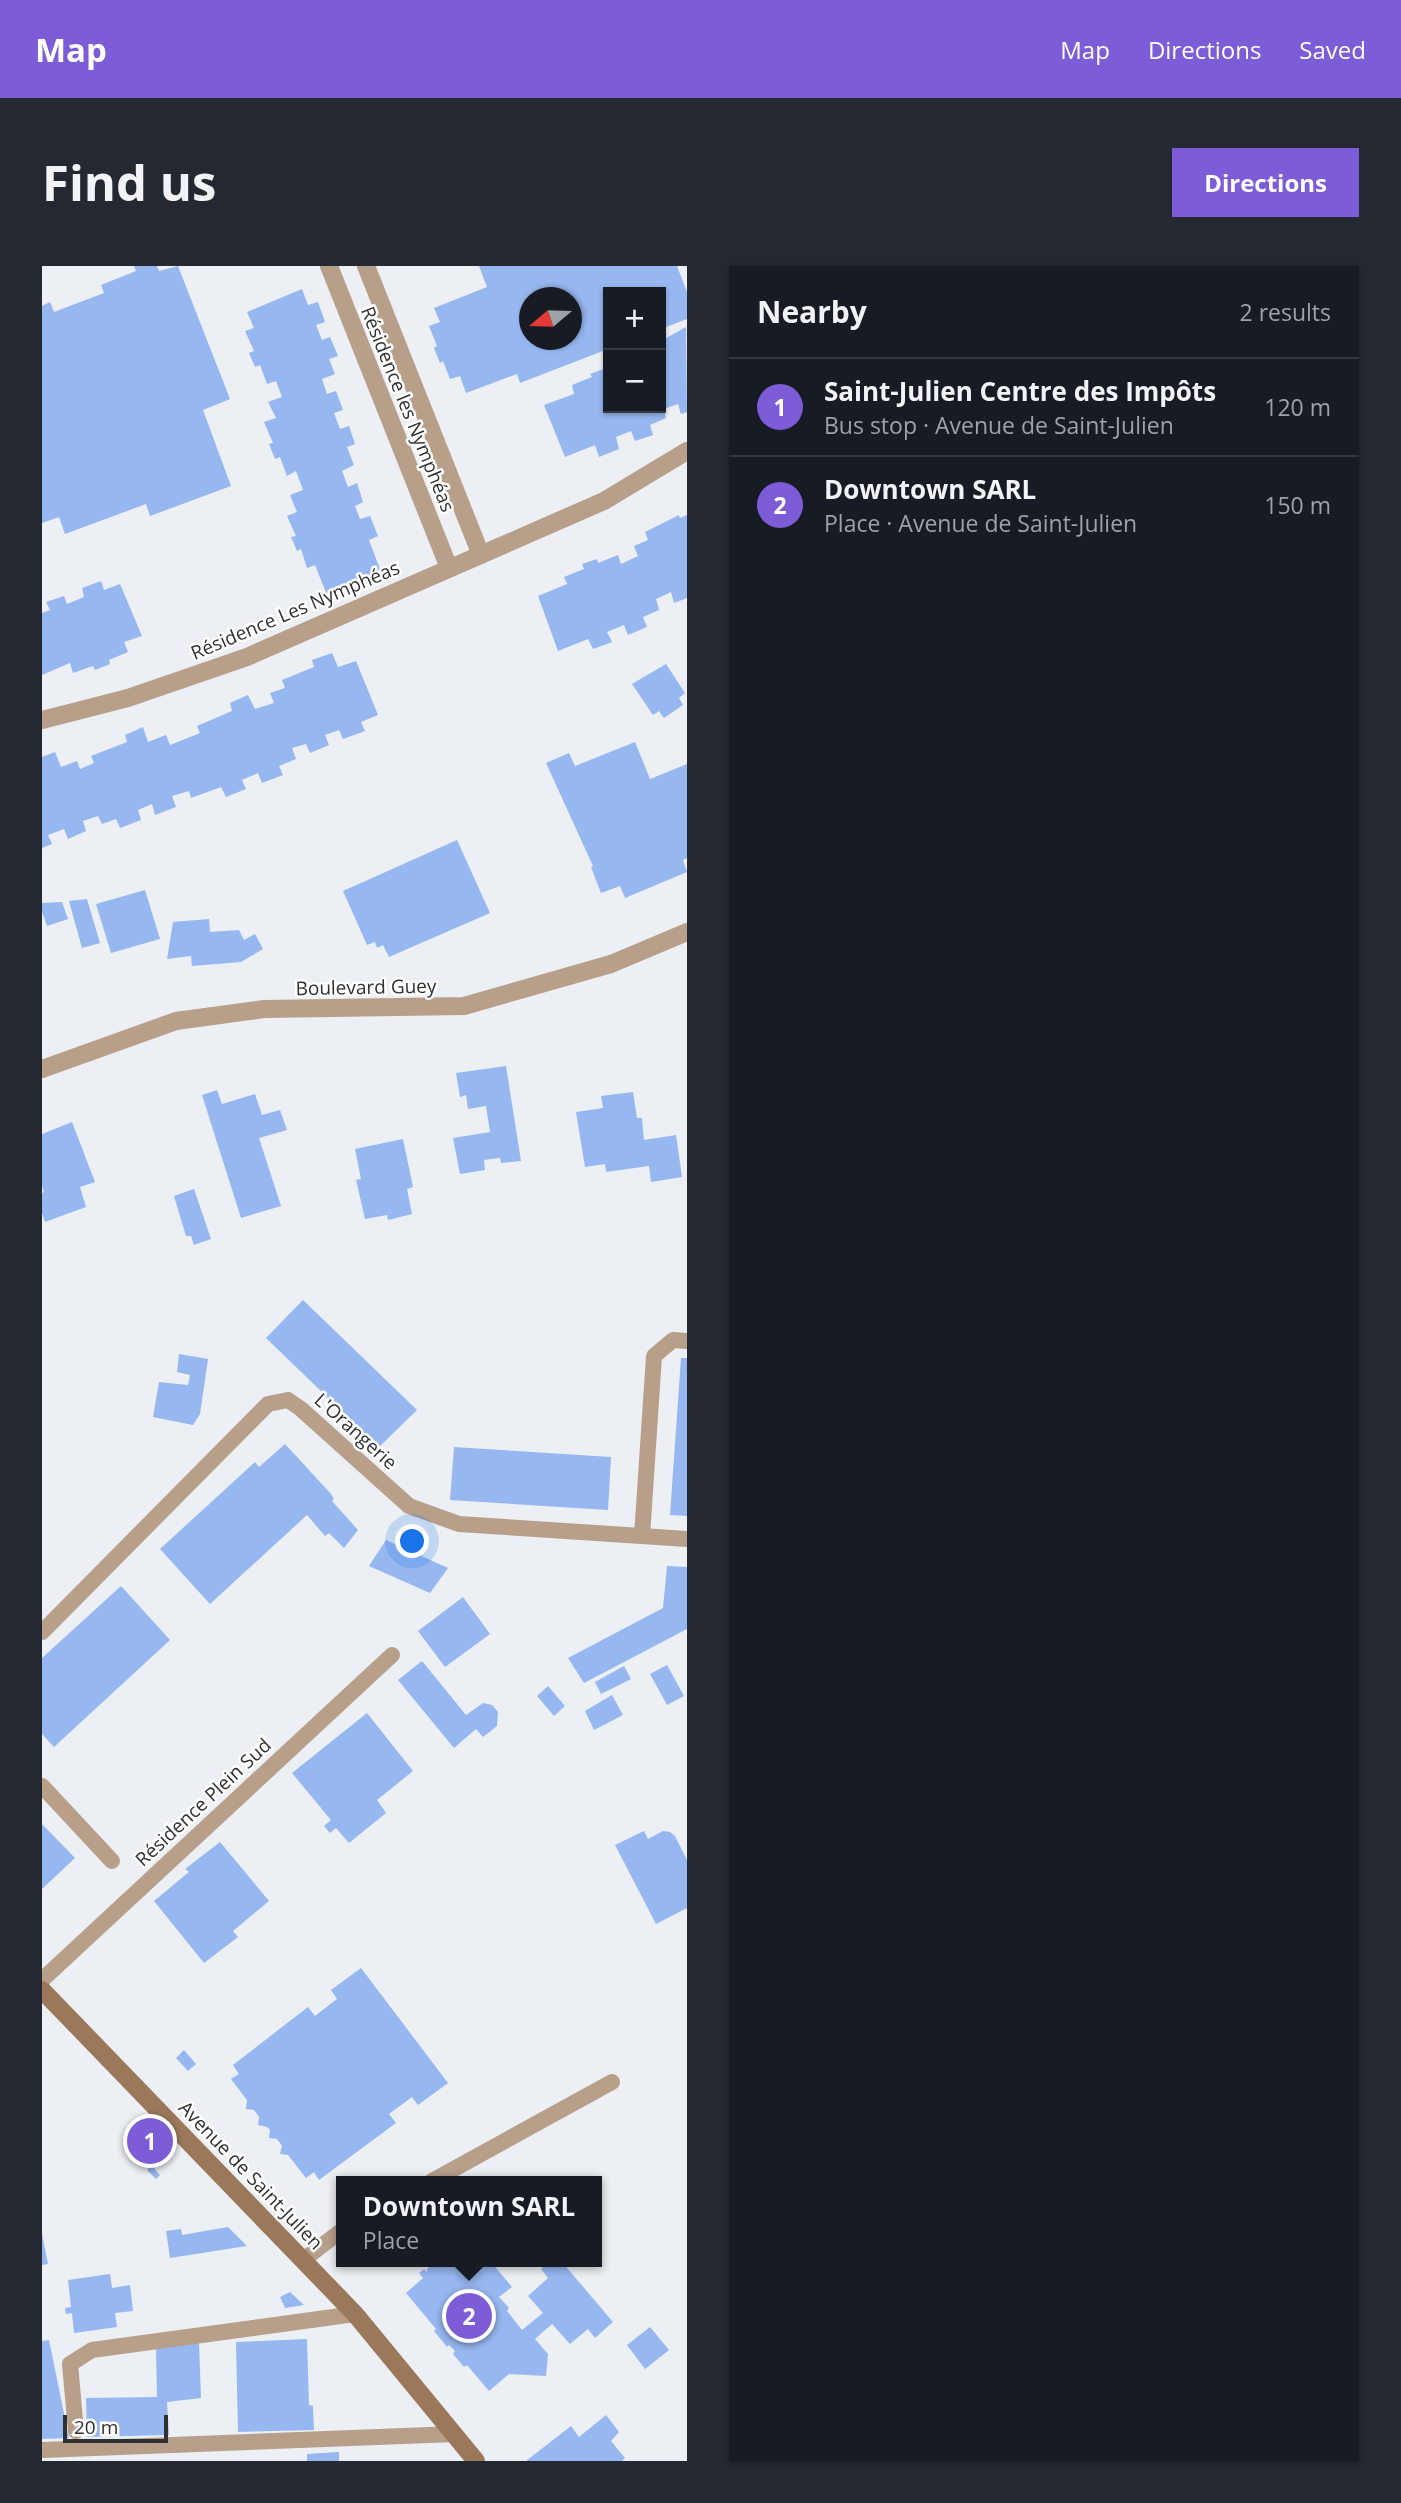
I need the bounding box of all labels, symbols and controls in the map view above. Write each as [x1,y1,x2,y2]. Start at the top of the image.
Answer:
text: Map [35,27,107,72]
text: Map [1060,33,1110,66]
text: Directions [1148,33,1261,66]
text: Saved [1299,33,1366,66]
button: Directions [1172,148,1359,217]
text: Find us [42,149,216,215]
north arrow [519,287,582,350]
map controls [603,287,666,413]
button: + [603,287,666,350]
text: Nearby [757,291,867,332]
text: 2 results [1240,296,1331,328]
street label: Résidence les Nymphéas [355,302,461,516]
button: − [603,350,666,413]
text: Saint-Julien Centre des Impôts [824,373,1216,409]
text: 1 [773,391,787,423]
text: 120 m [1264,391,1331,423]
text: Bus stop · Avenue de Saint-Julien [824,409,1174,441]
text: Downtown SARL [824,471,1036,507]
text: 2 [773,489,787,521]
text: 150 m [1264,489,1331,521]
text: Place · Avenue de Saint-Julien [824,507,1137,539]
street label: Résidence Les Nymphéas [187,554,403,666]
street label: Boulevard Guey [295,973,437,1001]
street label: L'Orangerie [309,1387,403,1475]
your location [395,1524,429,1558]
street label: Résidence Plein Sud [129,1732,277,1872]
street label: Avenue de Saint-Julien [173,2095,329,2255]
pin: 1 [127,2115,173,2167]
popup [336,2176,602,2267]
text: Downtown SARL [363,2188,575,2224]
text: Place [363,2224,419,2256]
pin: 2 [446,2290,492,2342]
scale bar [63,2412,168,2444]
text: 20 m [74,2414,118,2440]

